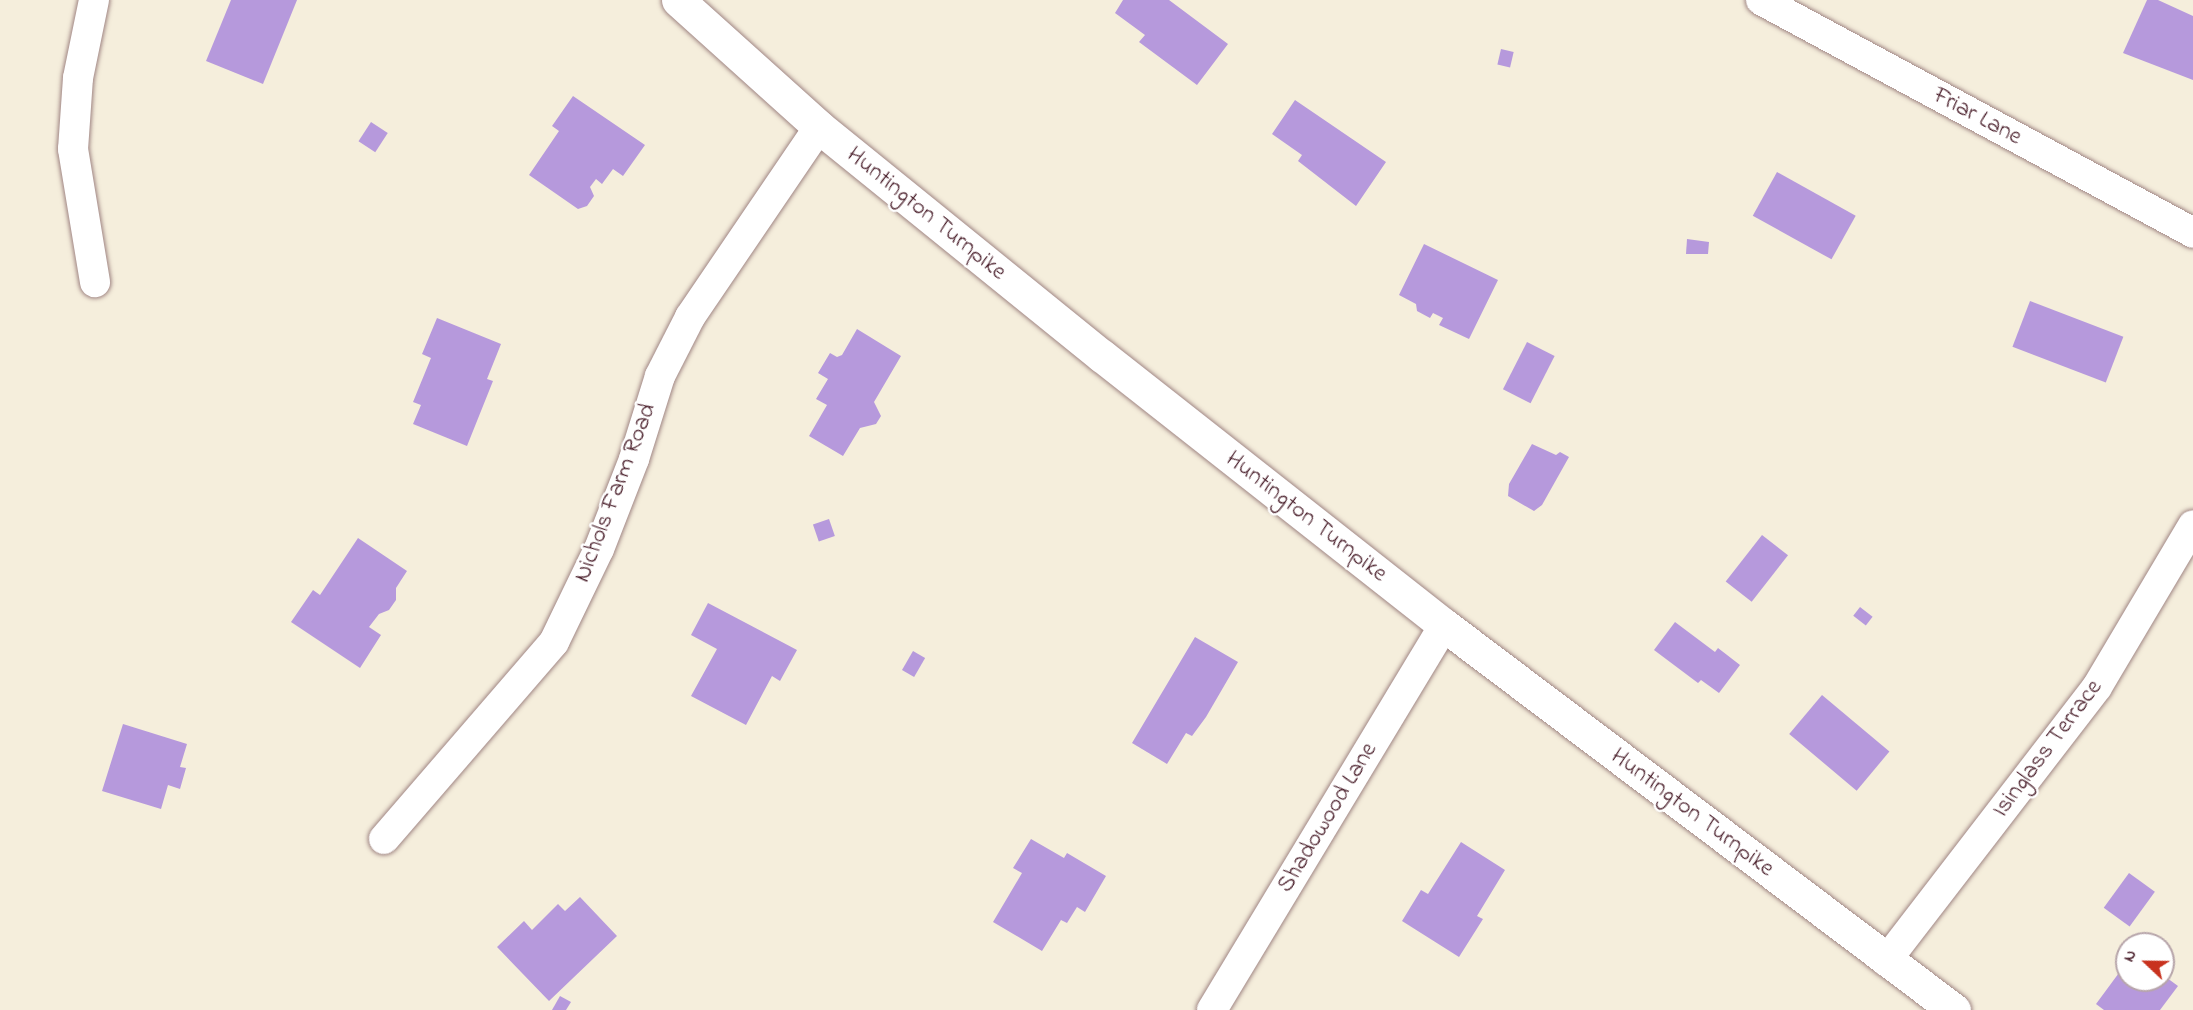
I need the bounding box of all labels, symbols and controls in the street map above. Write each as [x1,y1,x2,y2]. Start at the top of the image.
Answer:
street label: Friar Lane [1928,82,2026,152]
street label: Huntington Turnpike [841,141,1011,287]
street label: Nichols Farm Road [569,399,663,587]
street label: Huntington Turnpike [1220,445,1392,589]
street label: Isinglass Terrace [1987,674,2109,824]
street label: Shadowood Lane [1272,738,1384,898]
street label: Huntington Turnpike [1605,742,1779,884]
north arrow [2115,932,2175,992]
text: N [2117,946,2143,966]

